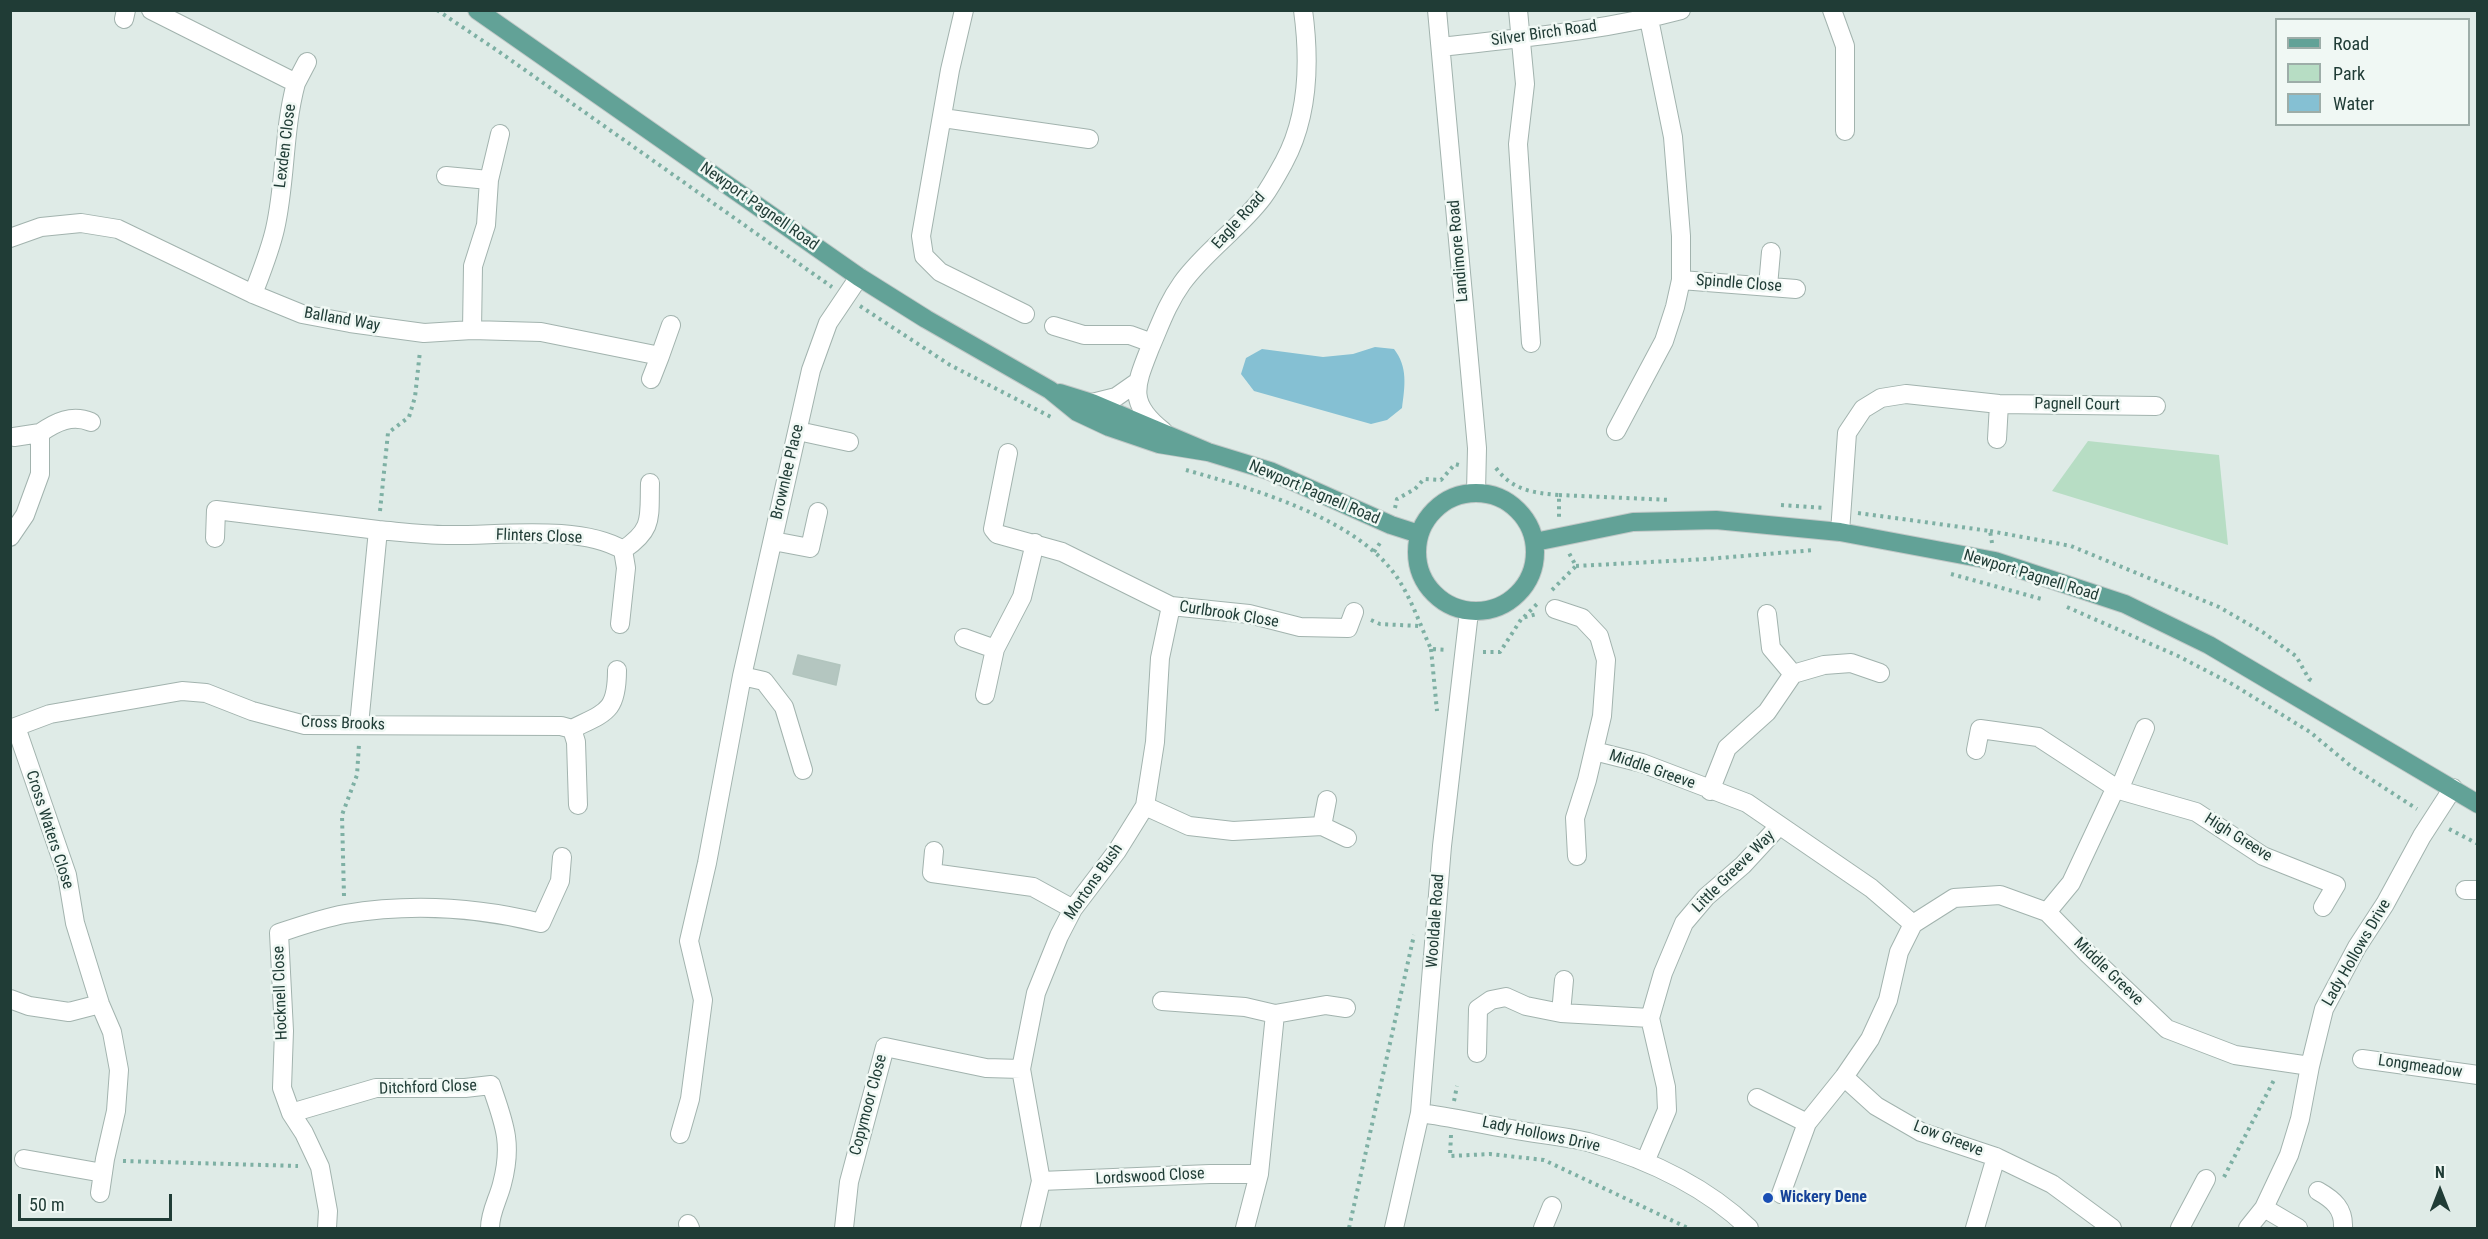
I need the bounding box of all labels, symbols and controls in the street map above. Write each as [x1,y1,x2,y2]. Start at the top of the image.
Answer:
street label: Silver Birch Road [1490,17,1598,51]
legend [2275,18,2470,126]
text: Road [2333,33,2369,54]
text: Park [2333,63,2365,84]
text: Water [2333,93,2374,114]
street label: Lexden Close [271,103,301,189]
street label: Newport Pagnell Road [696,159,822,255]
street label: Eagle Road [1208,188,1270,254]
street label: Landimore Road [1445,199,1473,303]
street label: Spindle Close [1695,271,1783,297]
street label: Balland Way [302,304,382,336]
street label: Pagnell Court [2034,395,2120,415]
street label: Brownlee Place [768,423,808,521]
street label: Newport Pagnell Road [1246,457,1382,529]
street label: Flinters Close [495,526,583,548]
street label: Newport Pagnell Road [1961,546,2101,606]
street label: Curlbrook Close [1178,598,1280,632]
street label: Cross Brooks [301,713,385,735]
street label: Middle Greeve [1606,746,1698,794]
street label: Cross Waters Close [21,768,77,892]
street label: High Greeve [2201,810,2275,866]
street label: Little Greeve Way [1689,827,1779,917]
street label: Mortons Bush [1061,840,1127,924]
street label: Wooldale Road [1423,873,1449,969]
street label: Lady Hollows Drive [2319,896,2395,1010]
street label: Middle Greeve [2069,934,2147,1010]
street label: Hocknell Close [270,945,292,1041]
street label: Copymoor Close [846,1052,892,1158]
street label: Longmeadow [2377,1052,2463,1082]
street label: Ditchford Close [379,1077,477,1099]
street label: Lady Hollows Drive [1480,1113,1602,1157]
street label: Low Greeve [1910,1117,1986,1161]
north arrow [2410,1161,2470,1221]
text: N [2435,1163,2445,1182]
street label: Lordswood Close [1095,1165,1205,1189]
scale bar [21,1182,176,1220]
place label: Wickery Dene [1780,1188,1867,1208]
marker: Wickery Dene [1761,1191,1775,1205]
text: 50 m [29,1194,64,1215]

